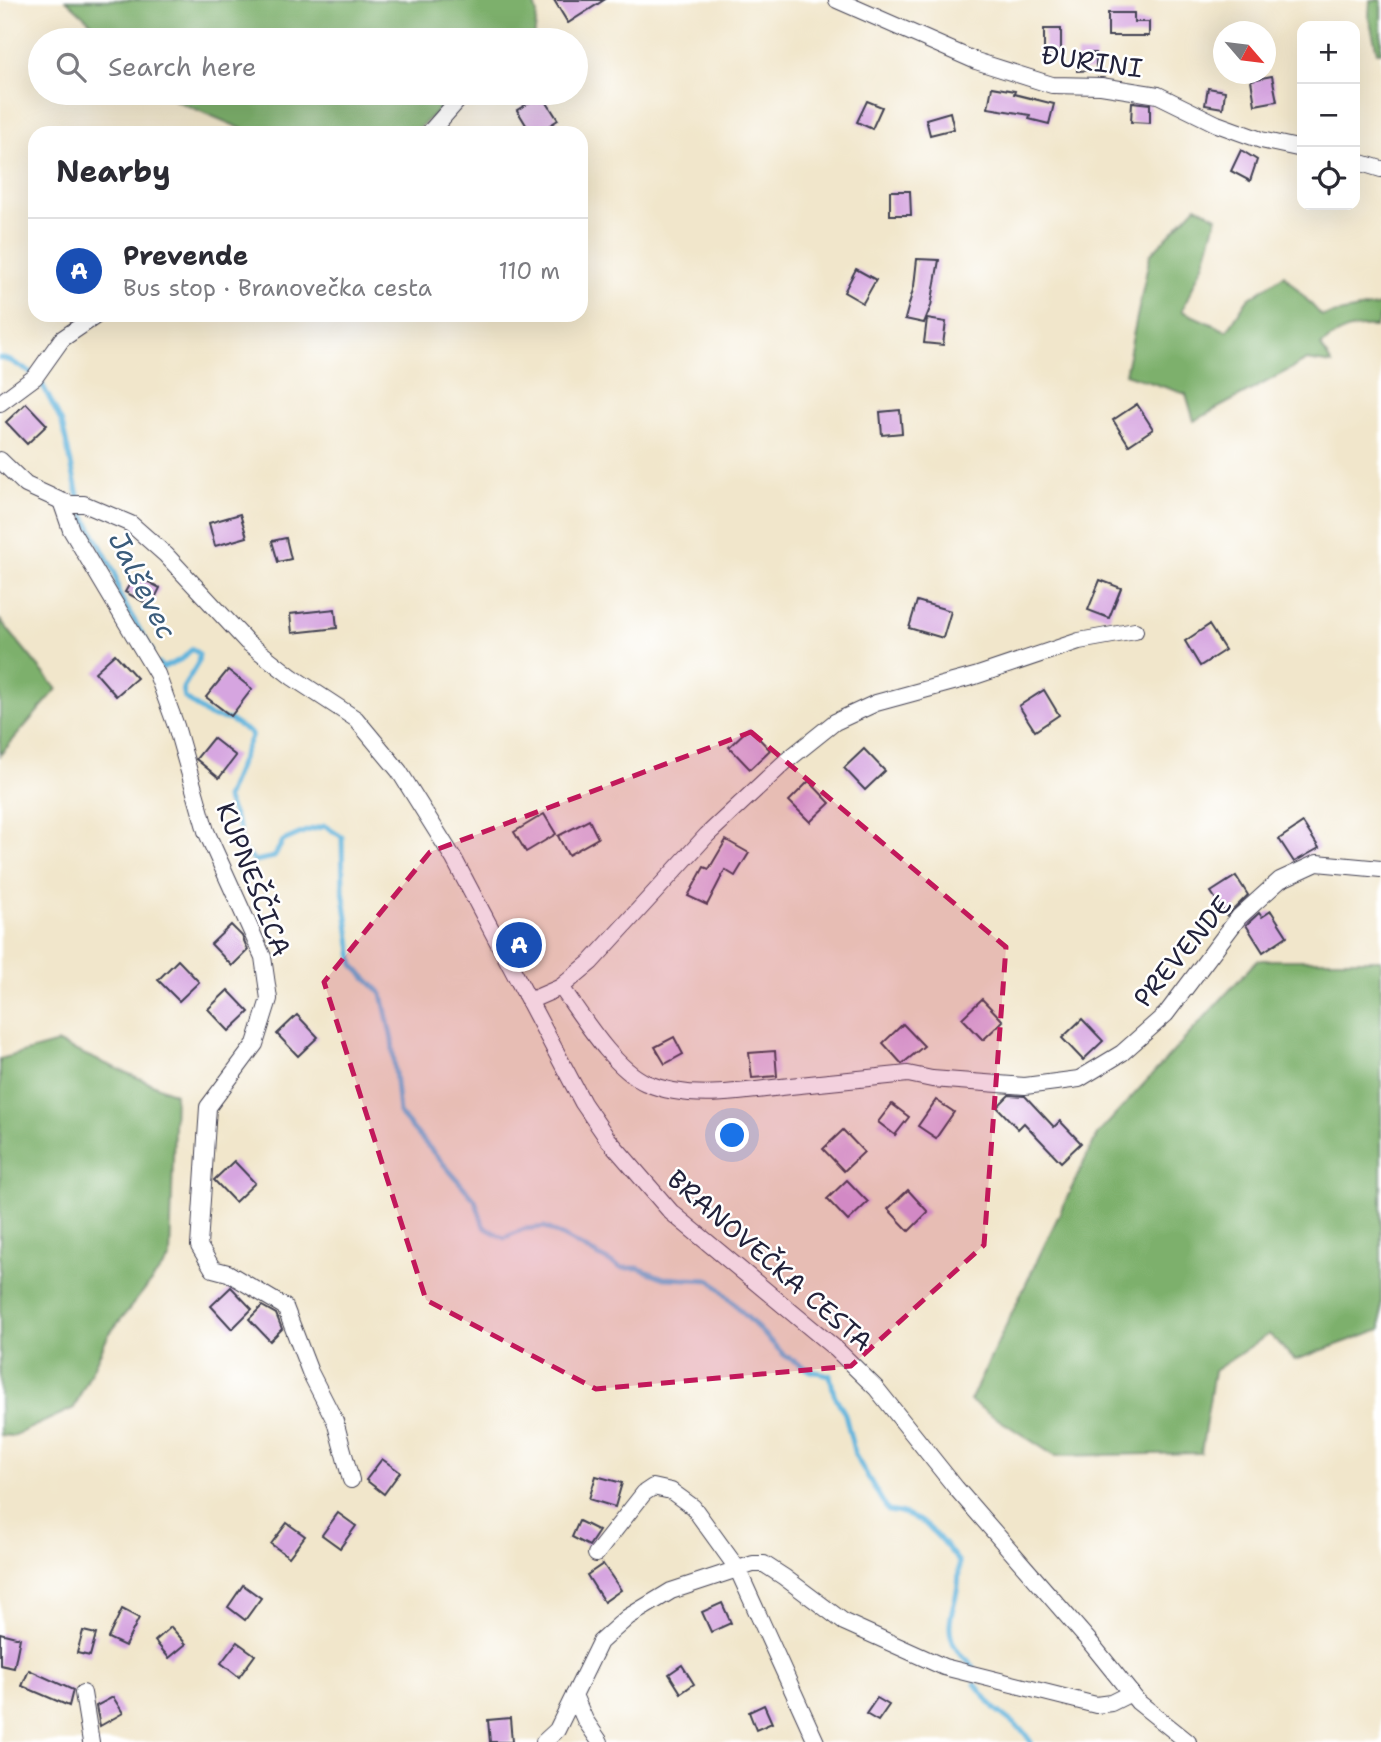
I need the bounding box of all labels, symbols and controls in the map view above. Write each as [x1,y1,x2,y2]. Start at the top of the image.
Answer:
north arrow [1213,21,1276,84]
map controls [1297,21,1360,210]
button: + [1297,21,1360,84]
search box [28,28,588,105]
street label: ĐURINI [1039,37,1145,85]
icon: search [52,48,90,86]
text: Search here [108,49,257,84]
button: − [1297,84,1360,147]
button: locate [1297,147,1360,210]
text: Nearby [56,151,171,192]
text: Prevende [123,238,248,273]
text: A [70,256,88,286]
text: 110 m [498,256,560,286]
text: Bus stop · Branovečka cesta [123,273,432,303]
water label: Jalševec [100,525,186,645]
street label: KUPNEŠČICA [209,797,299,961]
street label: PREVENDE [1125,888,1239,1014]
pin: A [496,919,542,971]
your location [715,1118,749,1152]
street label: BRANOVEČKA CESTA [660,1161,880,1359]

